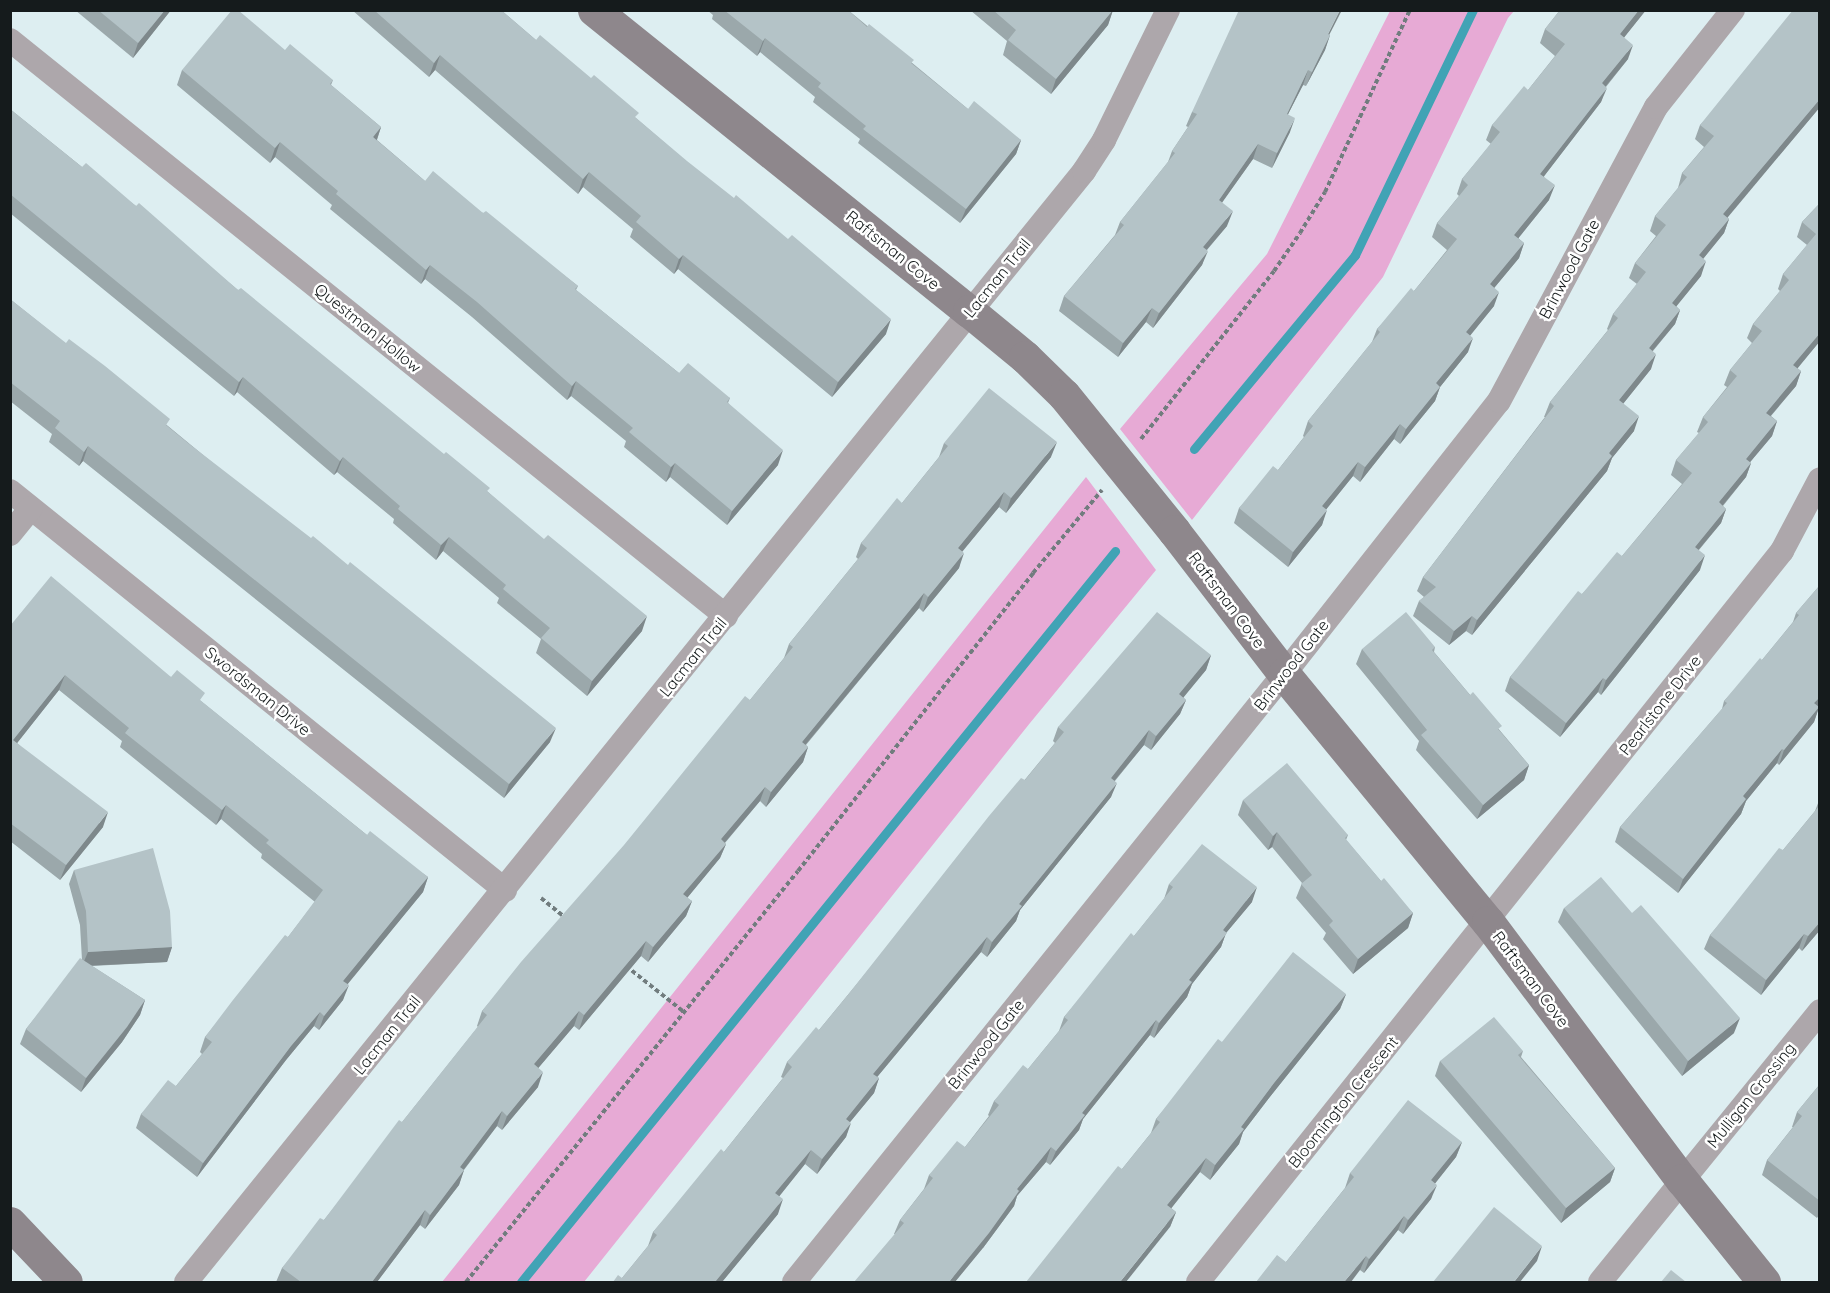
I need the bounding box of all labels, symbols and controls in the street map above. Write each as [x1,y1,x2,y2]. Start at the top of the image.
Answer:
street label: Raftsman Cove [842,206,944,294]
street label: Brinwood Gate [1535,216,1603,322]
street label: Lacman Trail [959,235,1035,321]
street label: Questman Hollow [311,279,425,377]
street label: Raftsman Cove [1185,548,1269,652]
street label: Lacman Trail [655,614,731,700]
street label: Brinwood Gate [1250,616,1332,714]
street label: Swordsman Drive [201,643,315,739]
street label: Pearlstone Drive [1615,651,1705,759]
street label: Raftsman Cove [1489,927,1573,1031]
street label: Lacman Trail [349,992,425,1078]
street label: Brinwood Gate [944,995,1028,1093]
street label: Bloomington Crescent [1284,1032,1402,1172]
street label: Mulligan Crossing [1703,1038,1799,1152]

